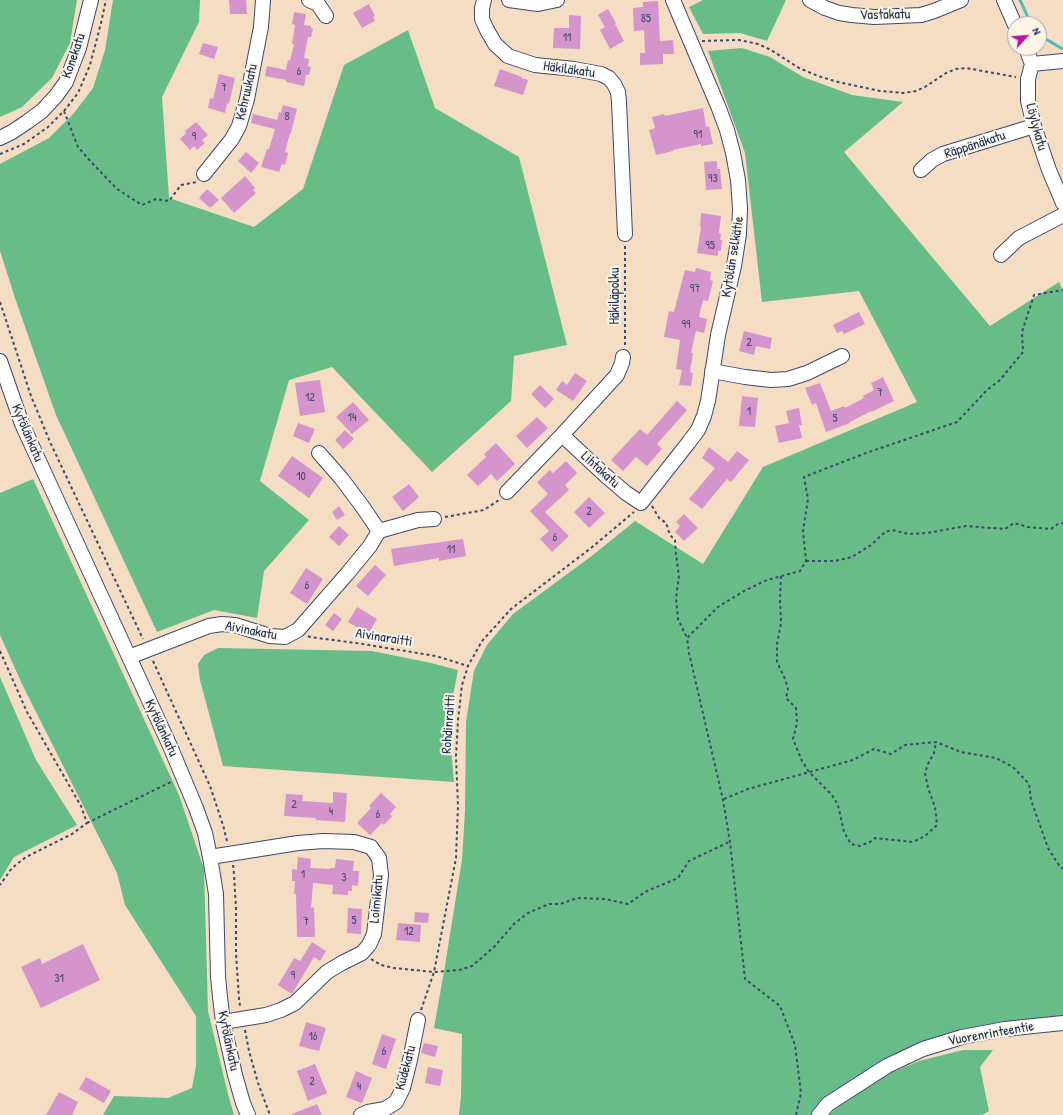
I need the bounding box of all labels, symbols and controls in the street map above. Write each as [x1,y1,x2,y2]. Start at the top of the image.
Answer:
street label: Vastakatu [859,6,911,24]
house number: 85 [641,12,651,26]
north arrow [1007,16,1047,56]
text: N [1029,25,1044,37]
street label: Konekatu [58,31,90,81]
house number: 11 [563,31,571,45]
street label: Häkiläkatu [542,58,596,82]
street label: Kehruukatu [232,62,262,122]
house number: 6 [297,65,301,79]
house number: 7 [221,81,227,95]
street label: Löylykatu [1022,102,1050,152]
house number: 8 [284,110,290,124]
street label: Räppänäkatu [943,127,1007,163]
house number: 91 [694,128,702,142]
house number: 9 [192,130,196,144]
house number: 93 [708,172,718,186]
street label: Kytölän selkätie [718,215,748,299]
house number: 95 [705,239,715,253]
street label: Häkiläpolku [607,268,623,324]
house number: 97 [690,282,700,296]
house number: 99 [682,318,690,332]
house number: 2 [746,336,752,350]
house number: 7 [877,386,883,400]
house number: 12 [305,391,315,405]
street label: Kytölänkatu [7,402,47,464]
house number: 1 [747,405,751,419]
house number: 14 [348,411,356,425]
house number: 5 [832,412,838,426]
street label: Lihtakatu [577,448,623,492]
house number: 10 [296,470,306,484]
house number: 2 [586,505,592,519]
house number: 6 [553,531,557,545]
house number: 11 [447,543,455,557]
house number: 6 [305,579,309,593]
street label: Aivinakatu [224,618,278,644]
street label: Aivinaraitti [354,625,414,651]
street label: Rohdinraitti [439,694,459,754]
street label: Kytölänkatu [141,697,181,759]
house number: 2 [291,798,297,812]
house number: 4 [329,805,333,819]
house number: 6 [376,808,380,822]
house number: 1 [301,868,305,882]
house number: 3 [341,871,347,885]
street label: Loimikatu [367,874,387,924]
house number: 5 [351,914,357,928]
house number: 7 [303,915,309,929]
house number: 12 [404,925,414,939]
house number: 9 [291,969,295,983]
house number: 31 [54,972,64,986]
street label: Kytölänkatu [213,1009,243,1073]
street label: Vuorenrinteentie [947,1018,1035,1050]
house number: 16 [308,1030,318,1044]
street label: Kudekatu [392,1044,420,1092]
house number: 6 [382,1045,386,1059]
house number: 2 [309,1075,315,1089]
house number: 4 [357,1080,361,1094]

